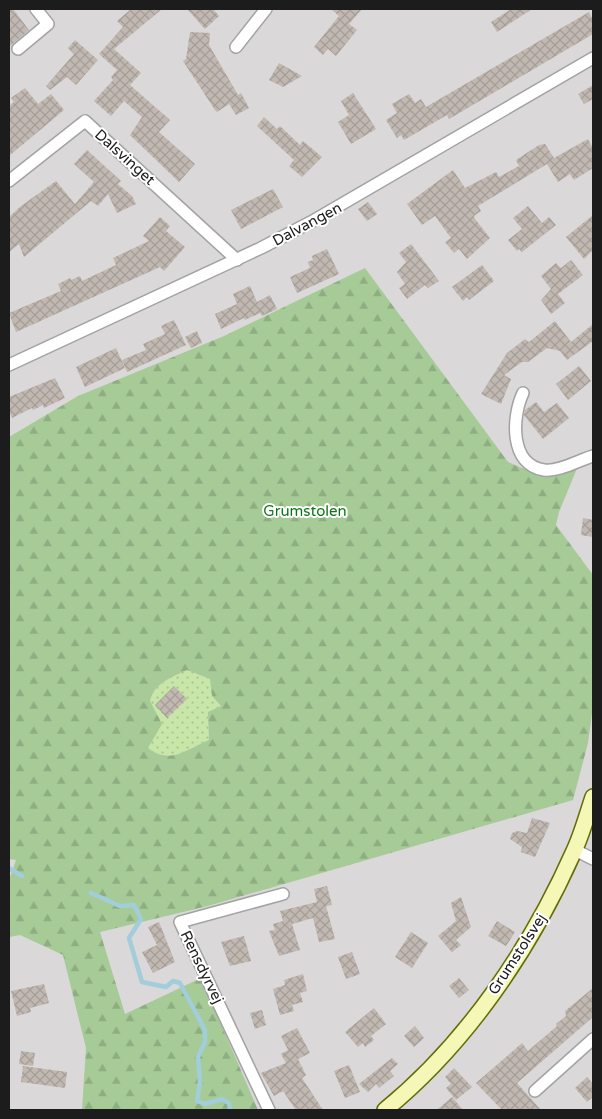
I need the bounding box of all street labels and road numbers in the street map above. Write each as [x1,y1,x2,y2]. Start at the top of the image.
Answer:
street label: Dalsvinget [91,125,159,189]
street label: Dalvangen [269,198,345,250]
street label: Grumstolsvej [484,910,550,998]
street label: Rensdyrvej [177,928,227,1006]

